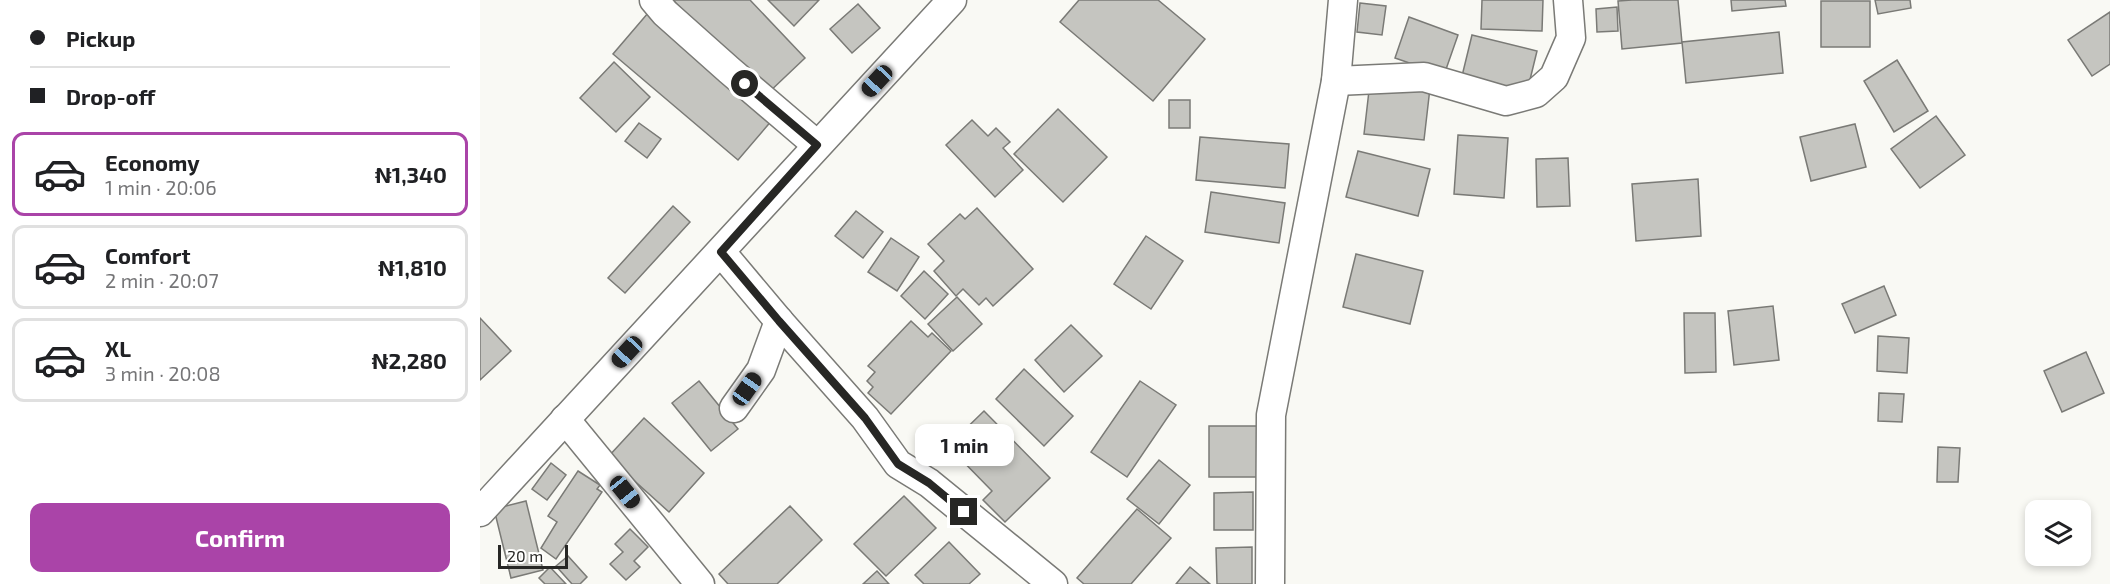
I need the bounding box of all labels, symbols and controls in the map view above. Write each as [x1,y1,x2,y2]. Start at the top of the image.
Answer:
text: Pickup [66,25,135,51]
car [858,62,896,100]
route start [731,70,758,97]
text: Drop-off [66,83,155,109]
icon: car [33,147,87,201]
text: Economy [105,149,200,175]
text: ₦1,340 [375,161,447,187]
text: 1 min · 20:06 [105,175,217,199]
icon: car [33,240,87,294]
text: Comfort [105,242,190,268]
text: ₦1,810 [378,254,447,280]
text: 2 min · 20:07 [105,268,219,292]
icon: car [33,333,87,387]
car [608,333,646,371]
text: XL [105,335,131,361]
text: ₦2,280 [372,347,447,373]
text: 3 min · 20:08 [105,361,221,385]
car [729,369,765,409]
callout: 1 min [914,425,1014,467]
text: 1 min [940,433,989,457]
car [607,472,643,512]
route end [950,498,977,525]
map controls [2025,500,2091,566]
button: layers [2025,500,2091,566]
button: Confirm [30,503,450,572]
scale bar [498,542,568,570]
text: 20 m [507,546,543,565]

